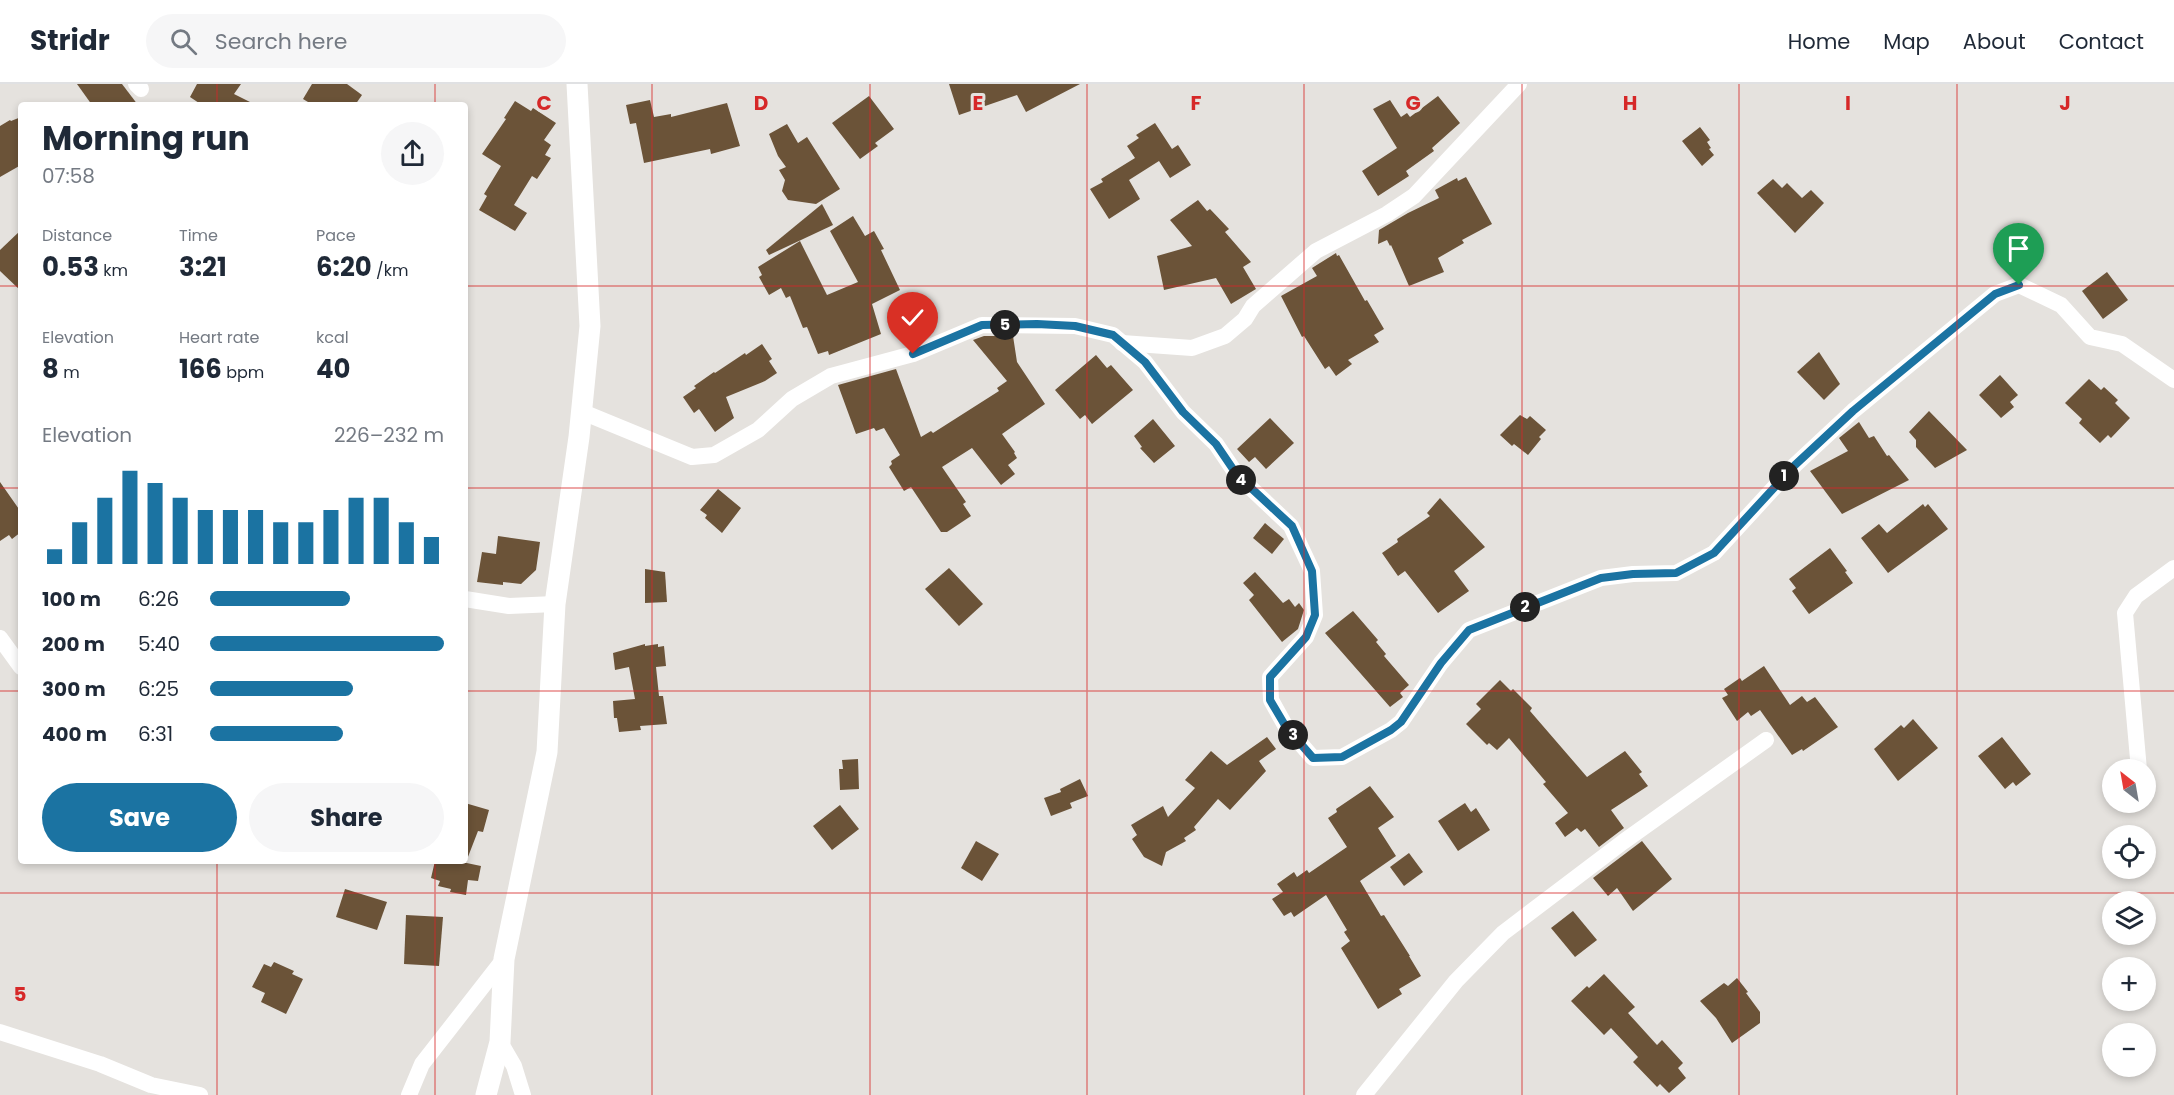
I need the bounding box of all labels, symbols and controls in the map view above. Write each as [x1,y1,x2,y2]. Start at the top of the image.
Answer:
search box [146,14,566,68]
text: Stridr [30,21,110,60]
icon: search [167,25,200,58]
text: Search here [215,26,347,57]
text: Home [1788,27,1850,56]
text: Map [1883,27,1930,56]
text: About [1963,27,2026,56]
text: Contact [2059,27,2144,56]
text: C [536,89,552,117]
text: D [754,89,768,117]
text: E [973,89,983,117]
text: F [1191,89,1202,117]
text: G [1405,89,1421,117]
text: H [1623,89,1637,117]
text: I [1845,89,1851,117]
text: J [2059,89,2071,117]
text: Morning run [42,115,250,162]
button: share [381,122,444,185]
text: 07:58 [42,162,95,190]
pin [1993,223,2044,285]
text: Distance [42,224,112,247]
text: Time [179,224,218,247]
text: Pace [316,224,356,247]
icon: arrive [2002,232,2035,265]
text: 0.53 [42,249,99,285]
text: 3:21 [179,249,227,285]
text: 6:20 [316,249,372,285]
text: km [99,259,128,282]
text: /km [372,259,408,282]
pin [887,292,938,354]
icon: check [896,301,929,334]
pin: 5 [990,310,1020,340]
text: 5 [1000,313,1010,336]
text: Elevation [42,326,114,349]
text: Heart rate [179,326,259,349]
text: kcal [316,326,349,349]
text: 8 [42,351,59,387]
text: 166 [179,351,222,387]
text: 40 [316,351,351,387]
text: m [59,361,80,384]
text: bpm [222,361,264,384]
text: Elevation [42,421,132,449]
text: 226–232 m [334,421,444,449]
pin: 1 [1769,461,1799,491]
text: 1 [1781,464,1787,487]
pin: 4 [1226,465,1256,495]
text: 4 [1236,468,1246,491]
text: 100 m [42,585,101,613]
text: 6:26 [138,585,179,613]
pin: 2 [1510,592,1540,622]
text: 2 [1520,595,1530,618]
text: 200 m [42,630,105,658]
text: 5:40 [138,630,180,658]
text: 300 m [42,675,106,703]
text: 6:25 [138,675,179,703]
text: 400 m [42,720,107,748]
text: 6:31 [138,720,173,748]
pin: 3 [1278,720,1308,750]
text: 3 [1288,723,1298,746]
north arrow [2102,759,2156,813]
map controls [2102,759,2156,1077]
button: Save [42,783,237,852]
button: Share [249,783,444,852]
button: locate [2102,825,2156,879]
button: layers [2102,891,2156,945]
button: + [2102,957,2156,1011]
text: 5 [14,980,27,1008]
button: − [2102,1023,2156,1077]

